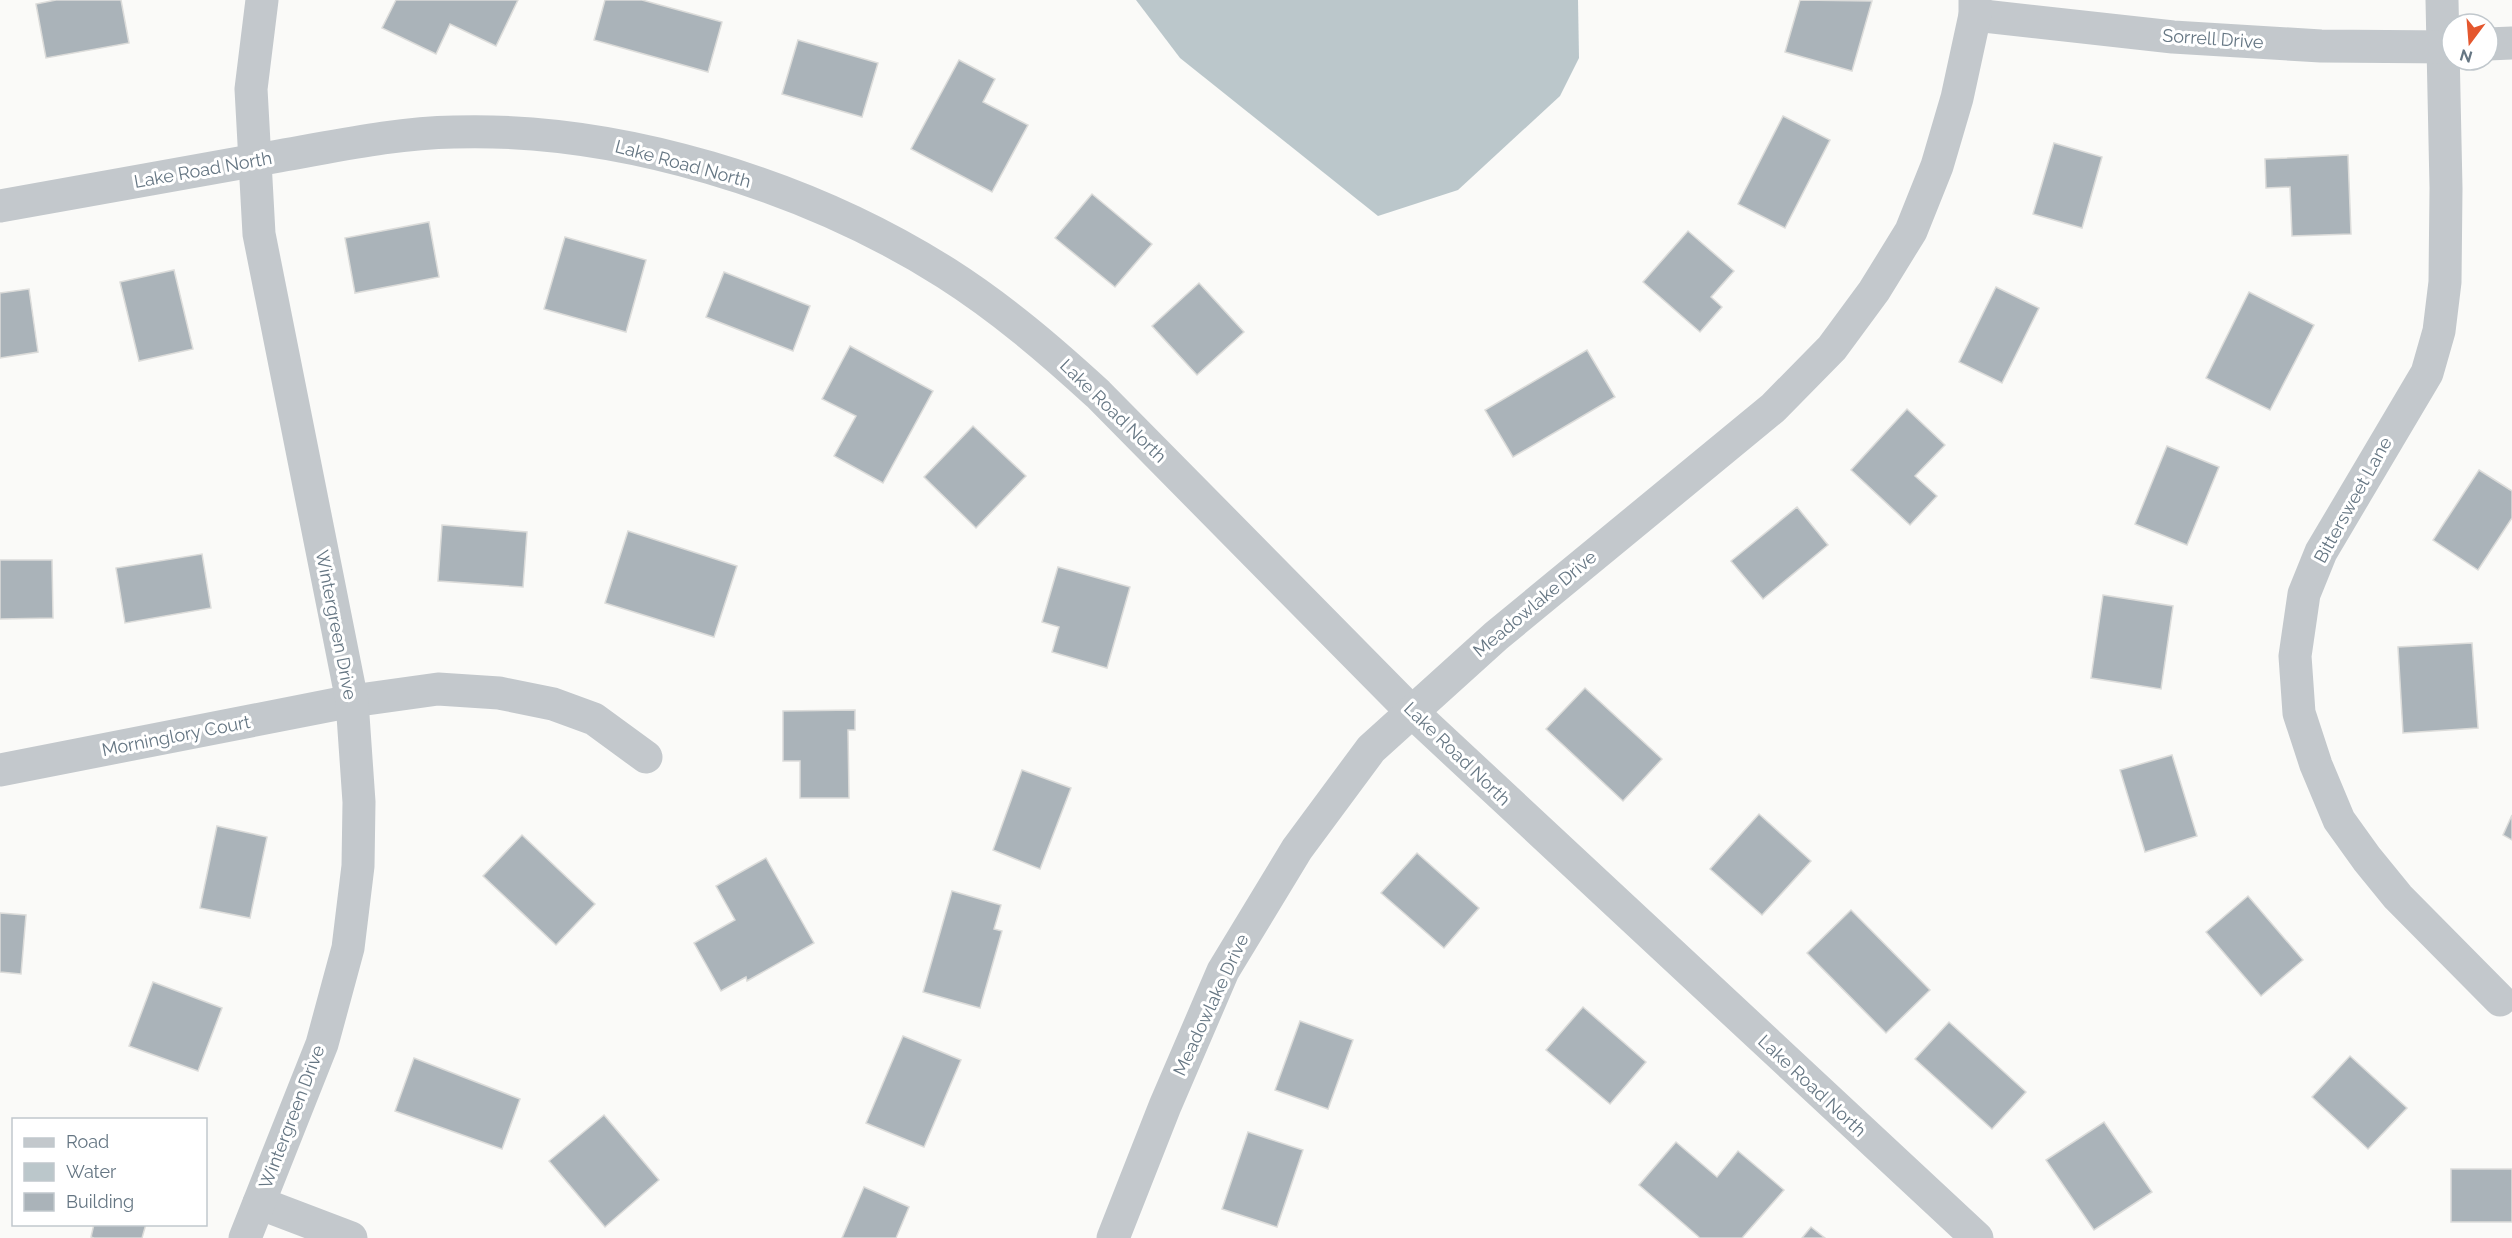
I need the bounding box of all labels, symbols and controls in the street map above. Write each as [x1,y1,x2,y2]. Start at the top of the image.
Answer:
north arrow [2440,12,2500,72]
street label: Sorrell Drive [2162,24,2265,53]
text: N [2458,45,2474,67]
street label: Lake Road North [613,135,753,192]
street label: Lake Road North [132,147,273,192]
street label: Lake Road North [1056,355,1171,467]
street label: Bittersweet Lane [2309,433,2396,566]
street label: Meadowlake Drive [1469,546,1601,661]
street label: Wintergreen Drive [312,548,361,702]
street label: Lake Road North [1400,698,1515,810]
street label: Morninglory Court [100,711,252,760]
street label: Meadowlake Drive [1168,930,1253,1079]
street label: Lake Road North [1754,1030,1871,1141]
street label: Wintergreen Drive [254,1042,329,1192]
legend [12,1118,207,1226]
text: Road [66,1131,109,1152]
text: Water [66,1161,117,1182]
text: Building [66,1191,134,1212]

